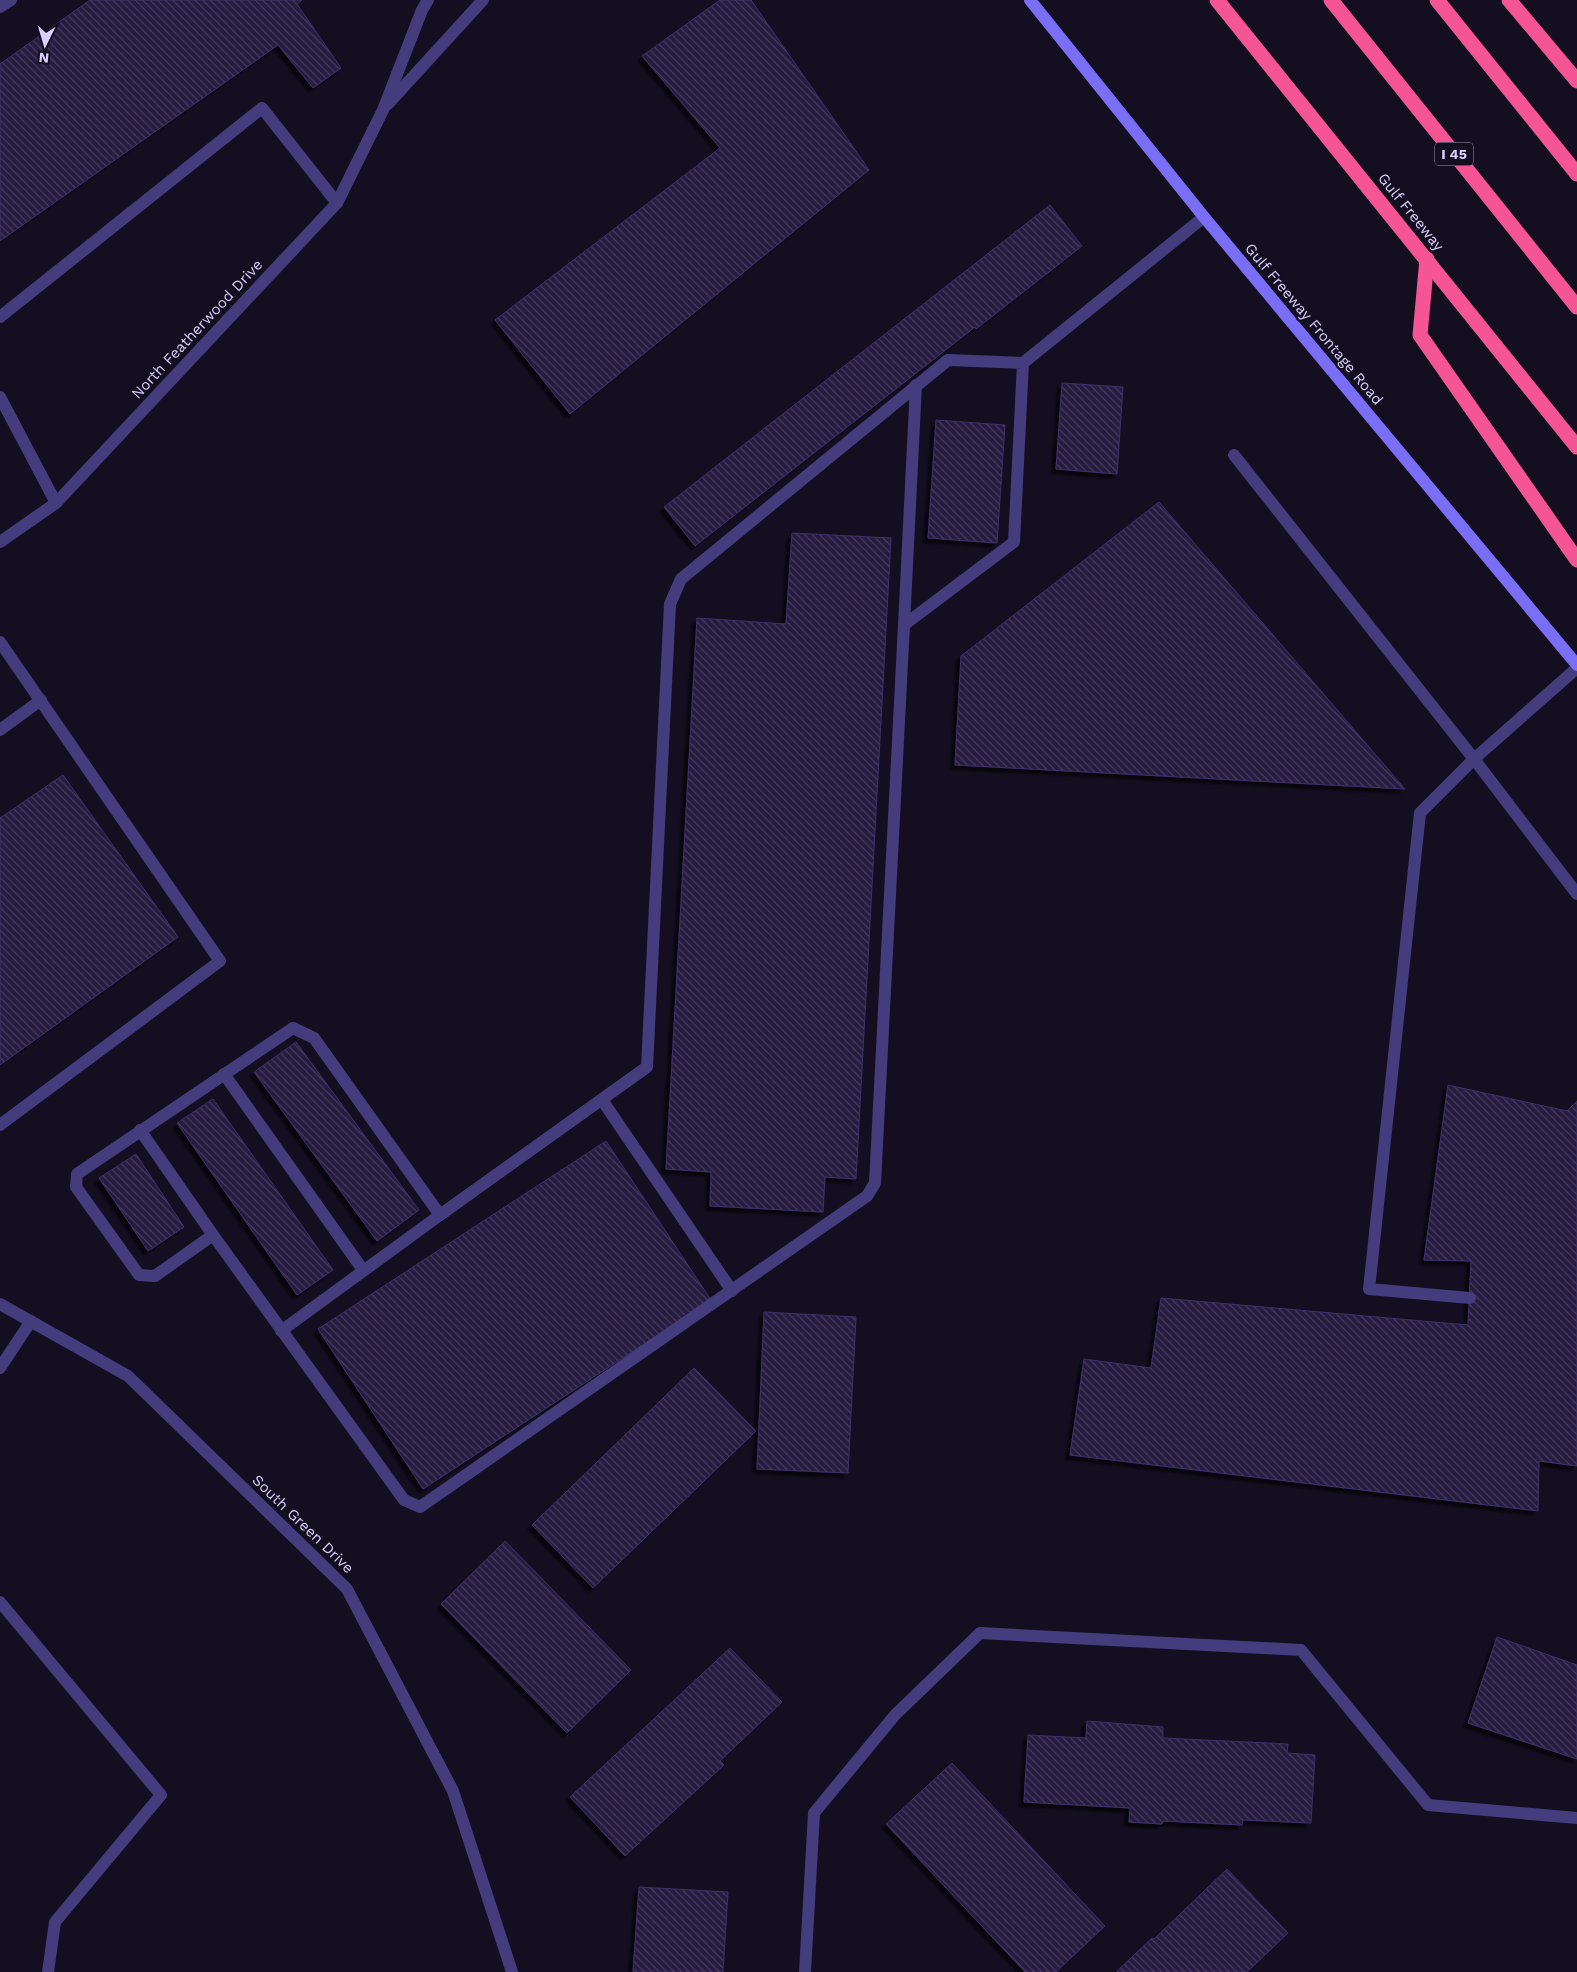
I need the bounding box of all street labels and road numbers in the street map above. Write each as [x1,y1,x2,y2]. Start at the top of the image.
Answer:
road number: I 45 [1435,142,1473,166]
street label: Gulf Freeway [1374,169,1448,255]
street label: Gulf Freeway Frontage Road [1241,240,1387,408]
street label: North Featherwood Drive [128,256,266,402]
street label: South Green Drive [248,1471,358,1577]

